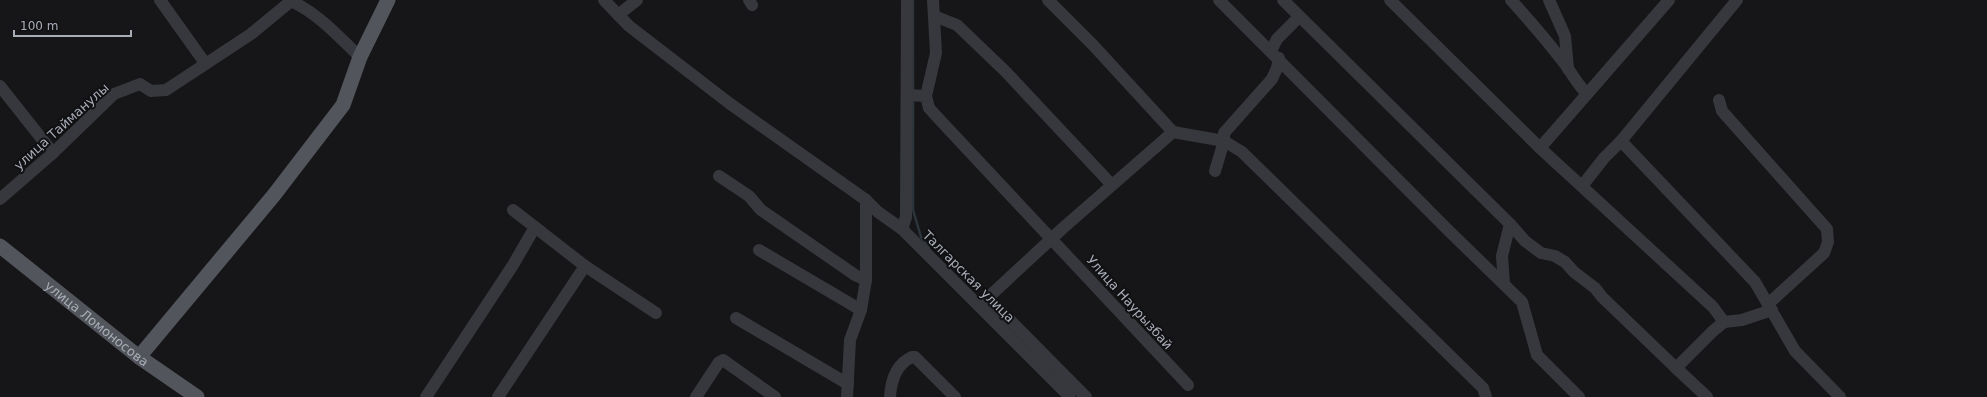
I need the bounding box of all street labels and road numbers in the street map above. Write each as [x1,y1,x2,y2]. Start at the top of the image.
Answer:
street label: улица Тайманулы [11,80,112,173]
street label: Талгарская улица [919,227,1018,325]
street label: Улица Наурызбай [1084,252,1176,352]
street label: улица Ломоносова [42,278,151,369]

